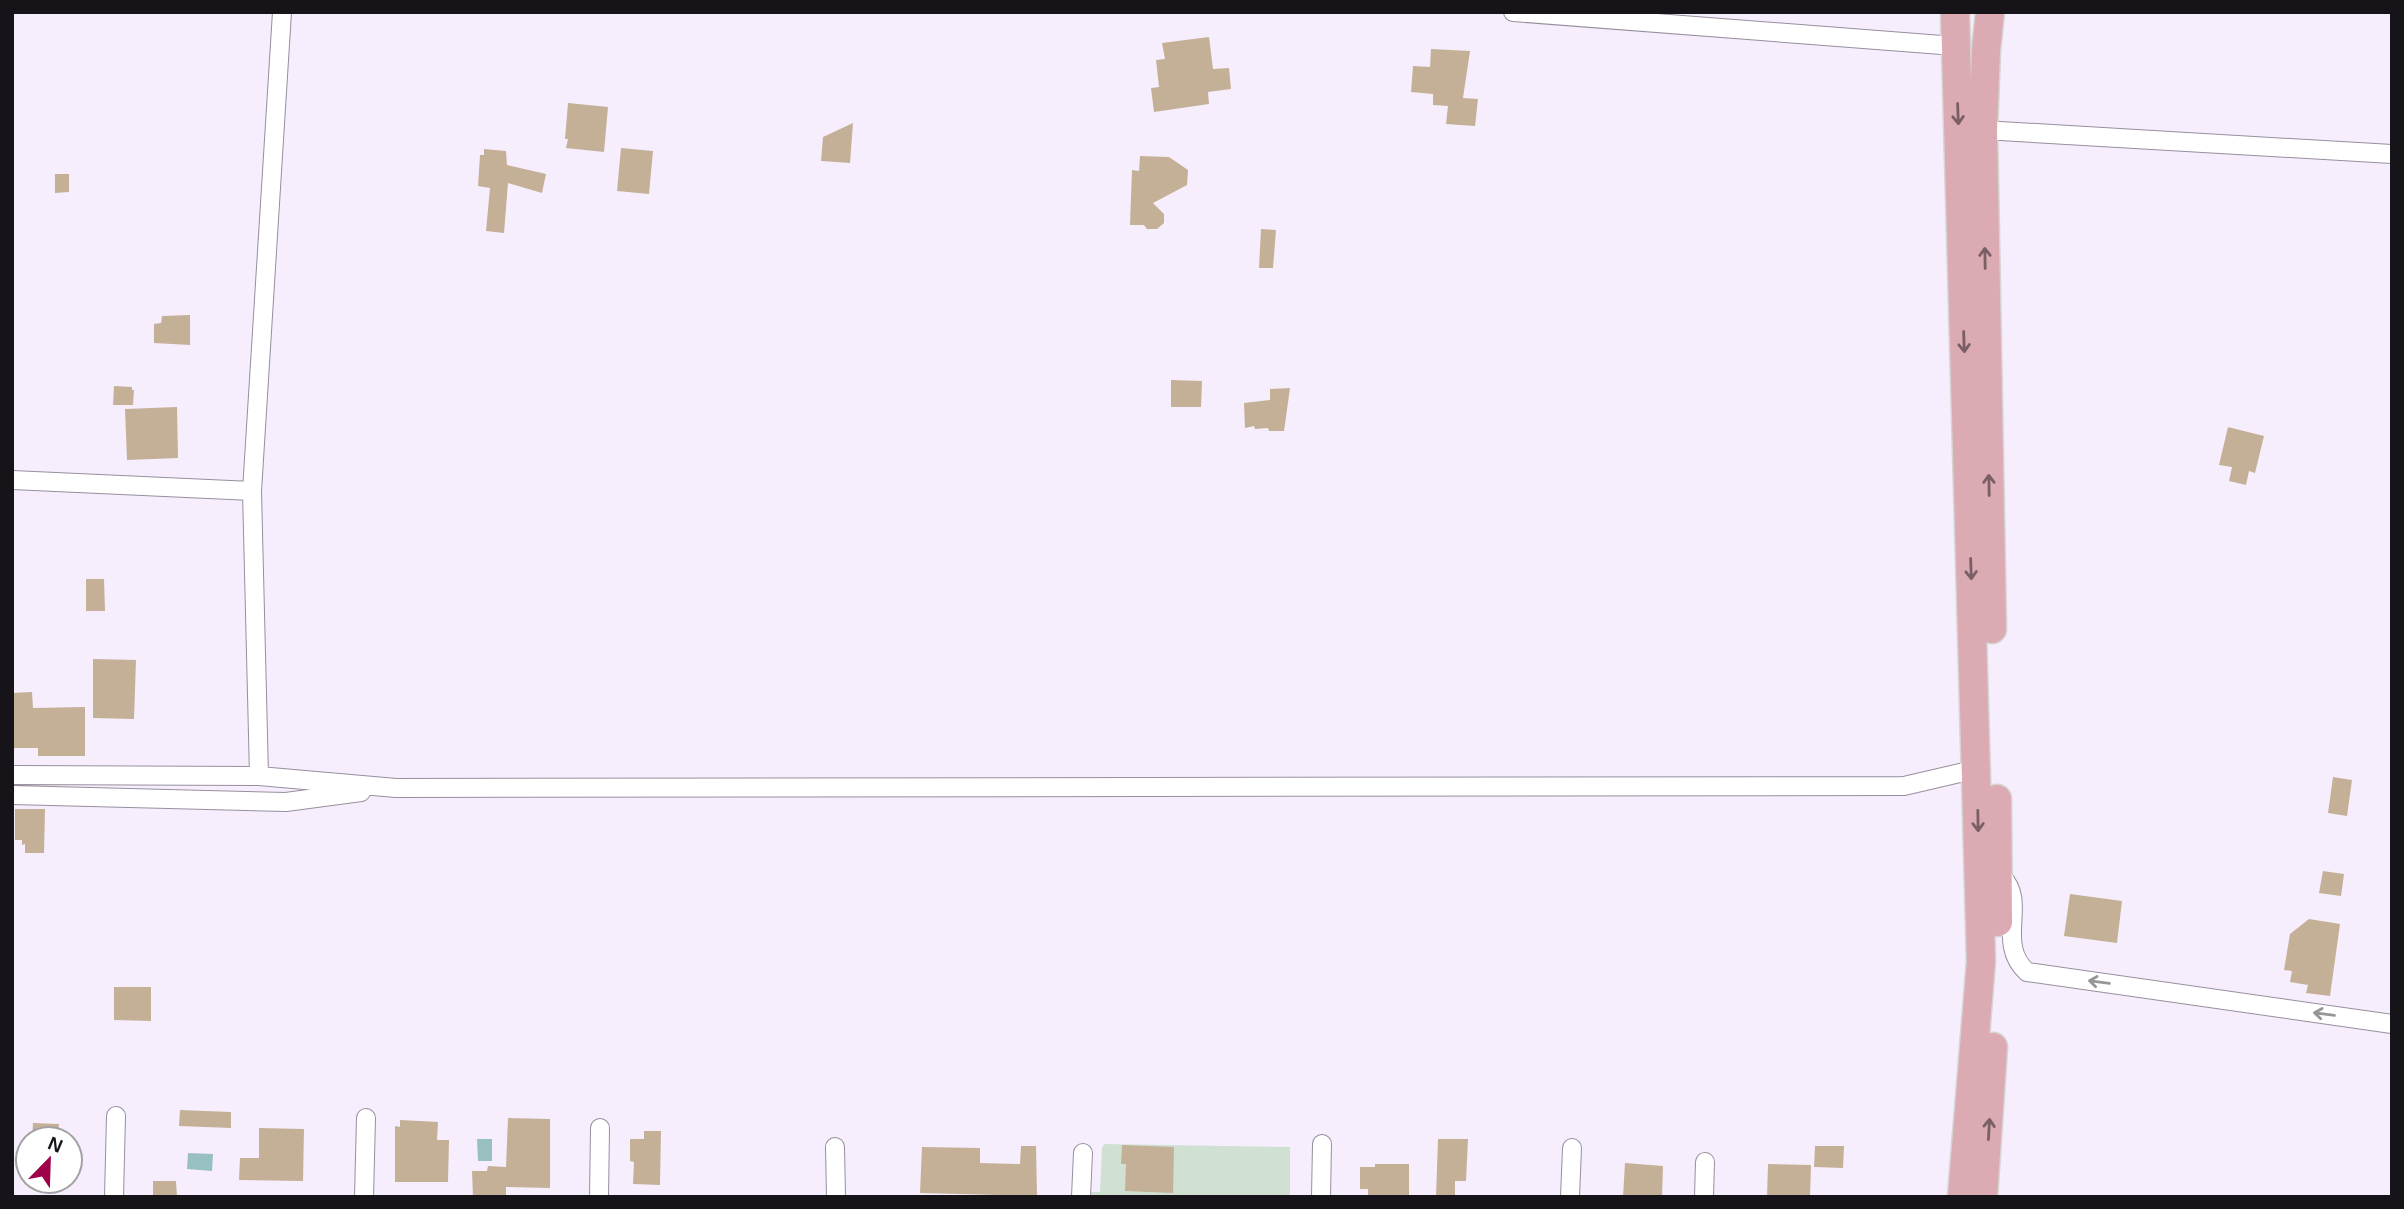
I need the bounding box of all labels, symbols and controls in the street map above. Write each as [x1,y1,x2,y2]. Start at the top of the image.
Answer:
one-way arrow [1951,102,1964,125]
one-way arrow [1978,246,1992,269]
one-way arrow [1958,330,1971,353]
one-way arrow [1982,474,1995,497]
one-way arrow [1964,557,1978,580]
one-way arrow [1971,809,1985,832]
one-way arrow [2088,975,2111,988]
one-way arrow [2313,1008,2336,1021]
one-way arrow [1982,1118,1995,1141]
north arrow [14,1125,84,1195]
text: N [45,1132,66,1157]

